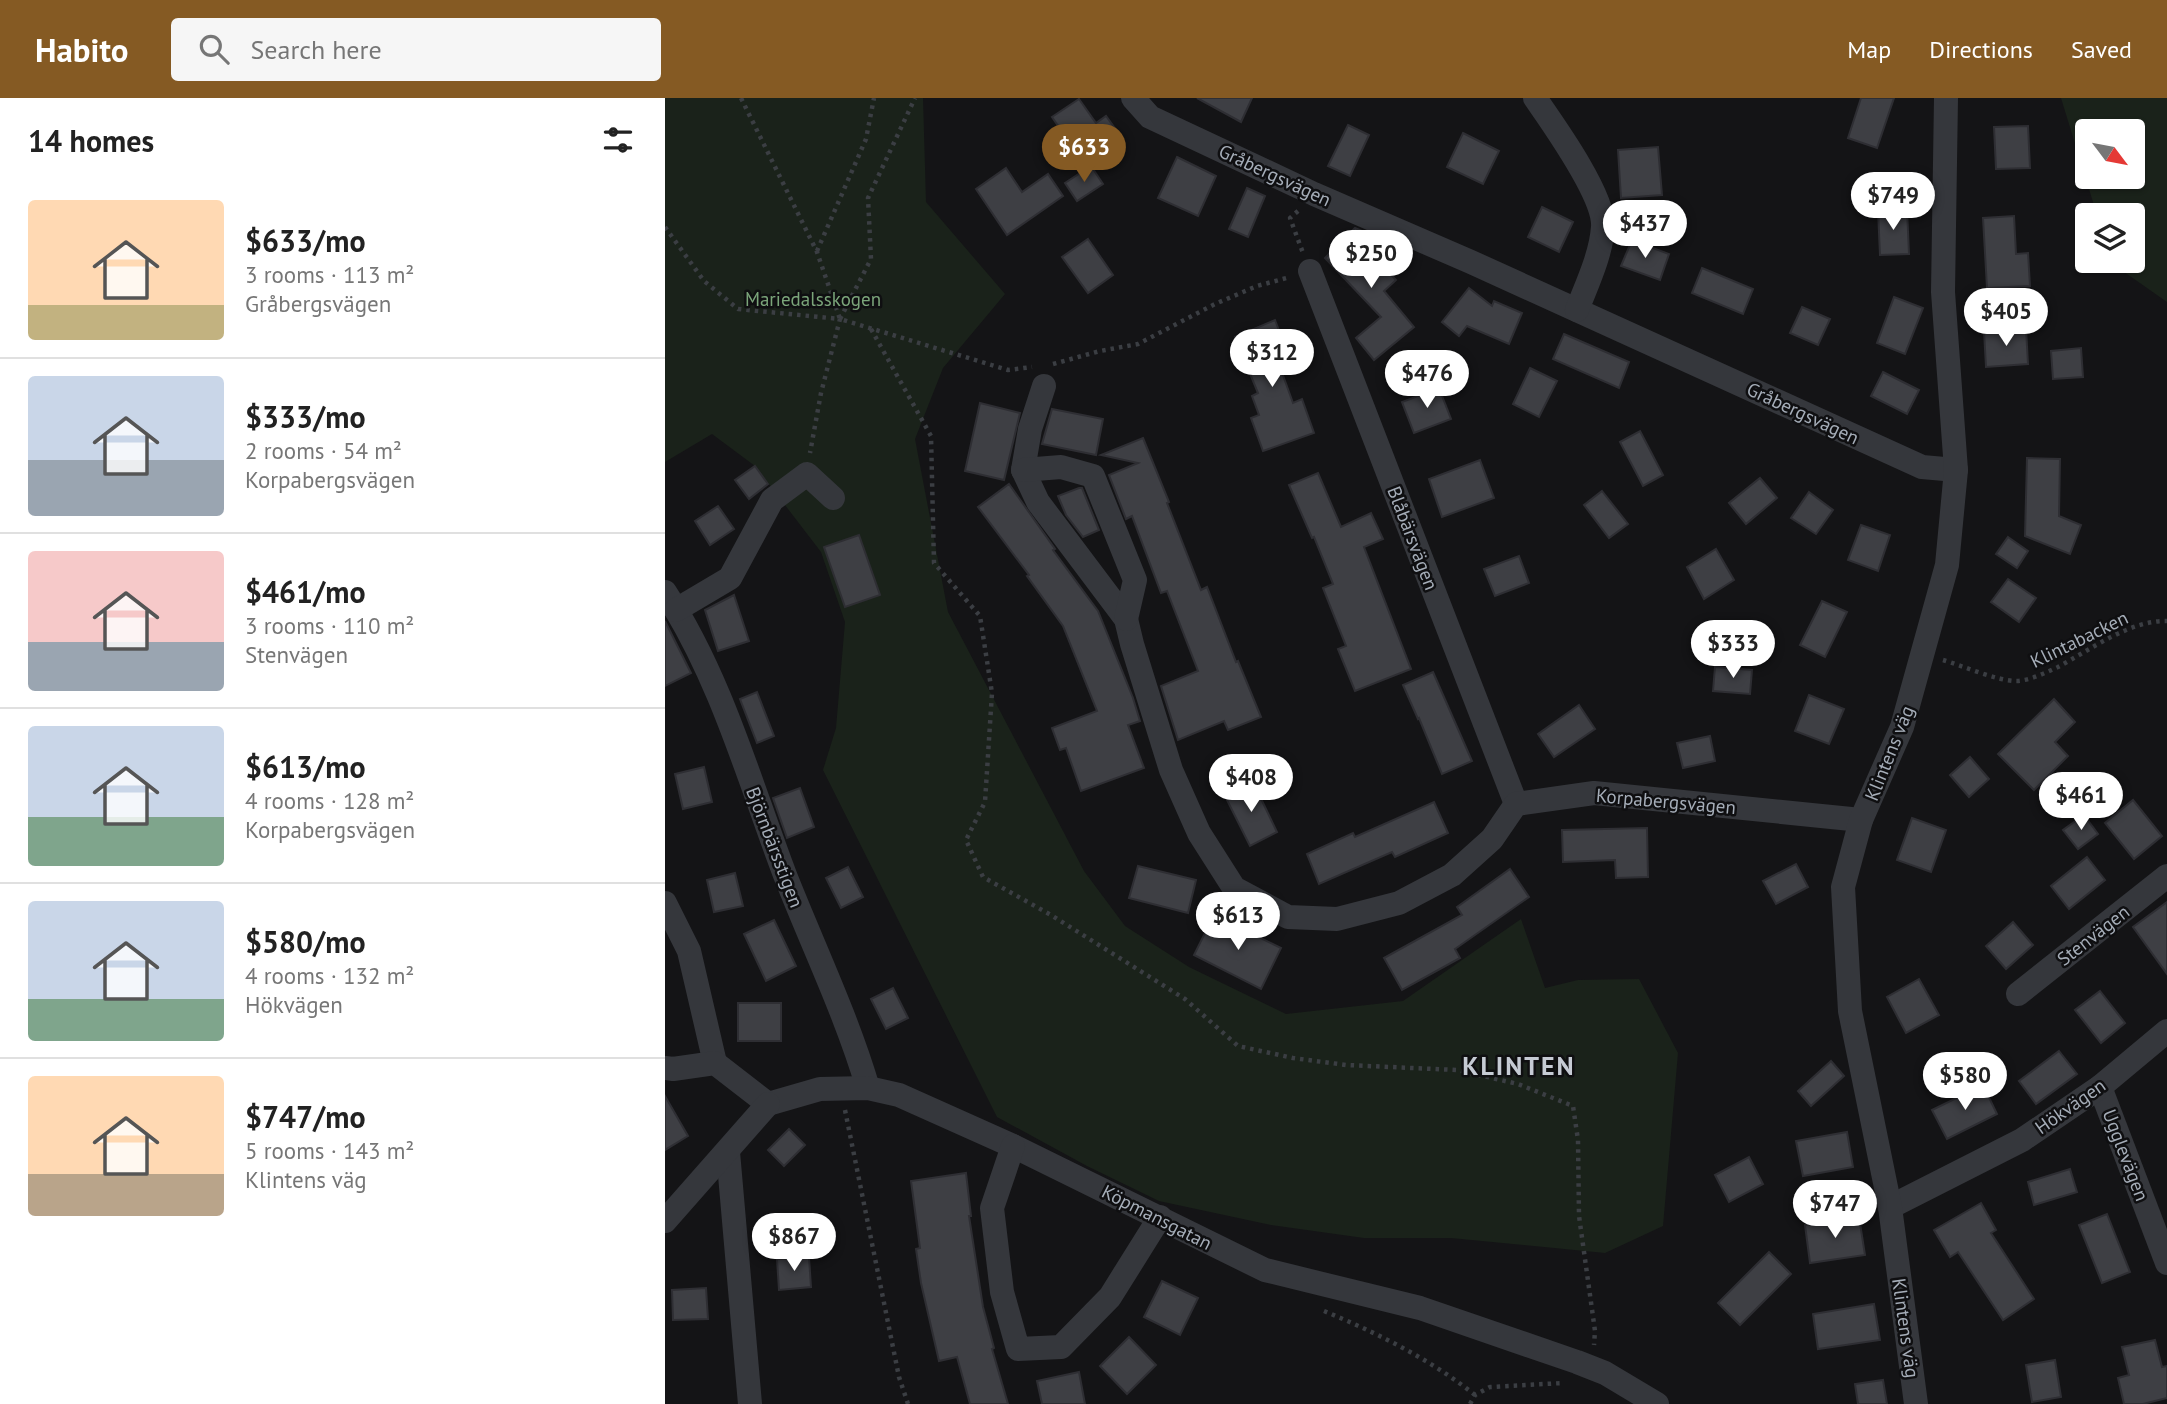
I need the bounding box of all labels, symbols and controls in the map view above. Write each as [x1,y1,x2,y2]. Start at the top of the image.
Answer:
search box [171,18,661,81]
text: Habito [35,28,129,71]
icon: search [195,30,233,68]
text: Search here [251,33,382,66]
text: Map [1847,34,1891,65]
text: Directions [1929,34,2033,65]
text: Saved [2071,34,2132,65]
north arrow [2075,119,2145,189]
map controls [2075,119,2145,273]
text: 14 homes [28,121,154,160]
icon: filters [599,121,637,159]
pin: $633 [1043,125,1125,184]
text: $633 [1058,132,1110,161]
street label: Gråbergsvägen [1215,139,1335,211]
pin: $749 [1852,172,1934,232]
text: $749 [1867,180,1919,209]
pin: $437 [1604,200,1686,260]
button: layers [2075,203,2145,273]
text: $437 [1619,208,1671,237]
text: $633/mo [245,221,366,260]
icon: home [84,228,168,312]
pin: $250 [1330,230,1412,290]
text: $250 [1345,238,1397,267]
text: 3 rooms · 113 m² [245,260,414,289]
park label: Mariedalsskogen [745,287,881,311]
pin: $405 [1965,288,2047,348]
text: Gråbergsvägen [245,289,391,318]
text: $405 [1980,296,2032,325]
pin: $312 [1231,330,1313,389]
text: $312 [1246,337,1298,366]
pin: $476 [1386,350,1468,410]
text: $476 [1401,358,1453,387]
street label: Gråbergsvägen [1743,377,1863,449]
text: $333/mo [245,397,366,436]
icon: home [84,404,168,488]
text: 2 rooms · 54 m² [245,436,402,465]
text: Korpabergsvägen [245,465,415,494]
street label: Blåbärsvägen [1382,483,1444,593]
text: $461/mo [245,572,366,611]
icon: home [84,579,168,663]
street label: Klintabacken [2026,605,2132,673]
text: 3 rooms · 110 m² [245,611,414,640]
pin: $333 [1692,620,1774,680]
text: $333 [1707,628,1759,657]
text: Stenvägen [245,640,348,669]
street label: Klintens väg [1859,702,1919,804]
text: $613/mo [245,747,366,786]
icon: home [84,754,168,838]
pin: $408 [1210,754,1292,814]
text: $408 [1225,762,1277,791]
pin: $461 [2040,772,2122,832]
text: $461 [2055,780,2107,809]
street label: Björnbärsstigen [741,783,809,911]
street label: Korpabergsvägen [1595,783,1737,819]
text: 4 rooms · 128 m² [245,786,414,815]
text: Korpabergsvägen [245,815,415,844]
pin: $613 [1197,892,1279,952]
street label: Stenvägen [2052,899,2134,971]
text: $613 [1212,900,1264,929]
text: $580/mo [245,922,366,961]
icon: home [84,929,168,1013]
text: 4 rooms · 132 m² [245,961,414,990]
text: Hökvägen [245,990,343,1019]
district label: KLINTEN [1462,1049,1576,1082]
pin: $580 [1924,1052,2006,1112]
text: $580 [1939,1060,1991,1089]
street label: Hökvägen [2030,1073,2110,1139]
text: $747/mo [245,1097,366,1136]
icon: home [84,1104,168,1188]
street label: Ugglevägen [2098,1106,2154,1204]
text: 5 rooms · 143 m² [245,1136,414,1165]
text: Klintens väg [245,1165,367,1194]
street label: Köpmansgatan [1098,1179,1216,1255]
pin: $747 [1794,1180,1876,1240]
text: $747 [1809,1188,1861,1217]
pin: $867 [753,1214,835,1273]
text: $867 [768,1221,820,1250]
street label: Klintens väg [1887,1277,1925,1379]

